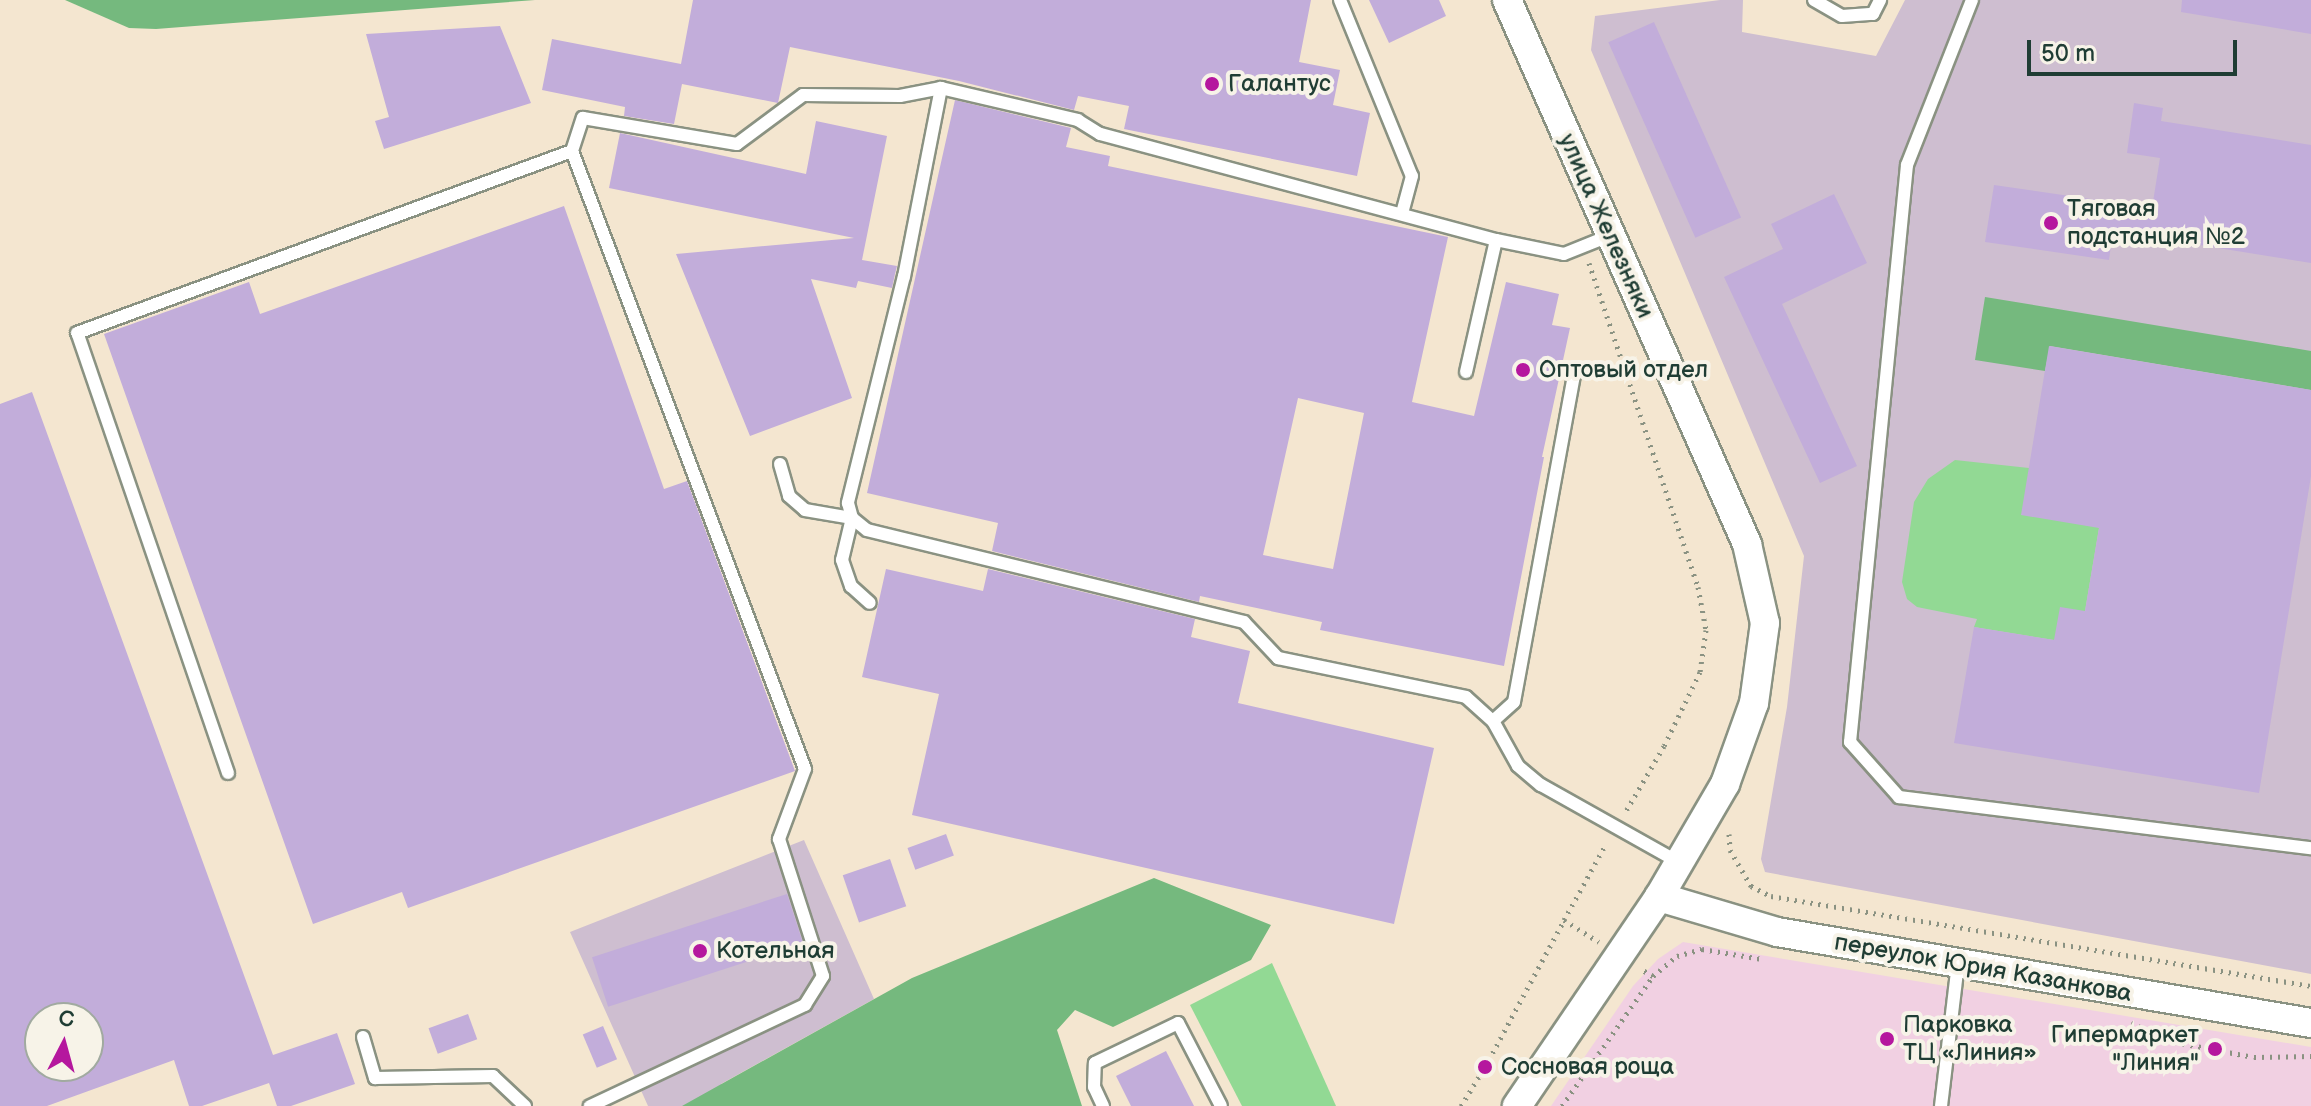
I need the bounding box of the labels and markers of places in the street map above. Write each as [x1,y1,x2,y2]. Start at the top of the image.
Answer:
place label: Галантус [1228,70,1331,98]
marker: Галантус [1203,75,1221,93]
place label: Тяговая подстанция №2 [2067,195,2245,251]
marker: Тяговая подстанция №2 [2042,214,2060,232]
place label: Оптовый отдел [1539,356,1708,384]
marker: Оптовый отдел [1514,361,1532,379]
place label: Котельная [716,937,835,965]
marker: Котельная [691,942,709,960]
place label: Парковка ТЦ «Линия» [1903,1011,2037,1067]
place label: Гипермаркет "Линия" [2051,1021,2199,1077]
marker: Парковка ТЦ «Линия» [1878,1030,1896,1048]
marker: Гипермаркет "Линия" [2206,1040,2224,1058]
place label: Сосновая роща [1501,1053,1674,1081]
marker: Сосновая роща [1476,1058,1494,1076]

